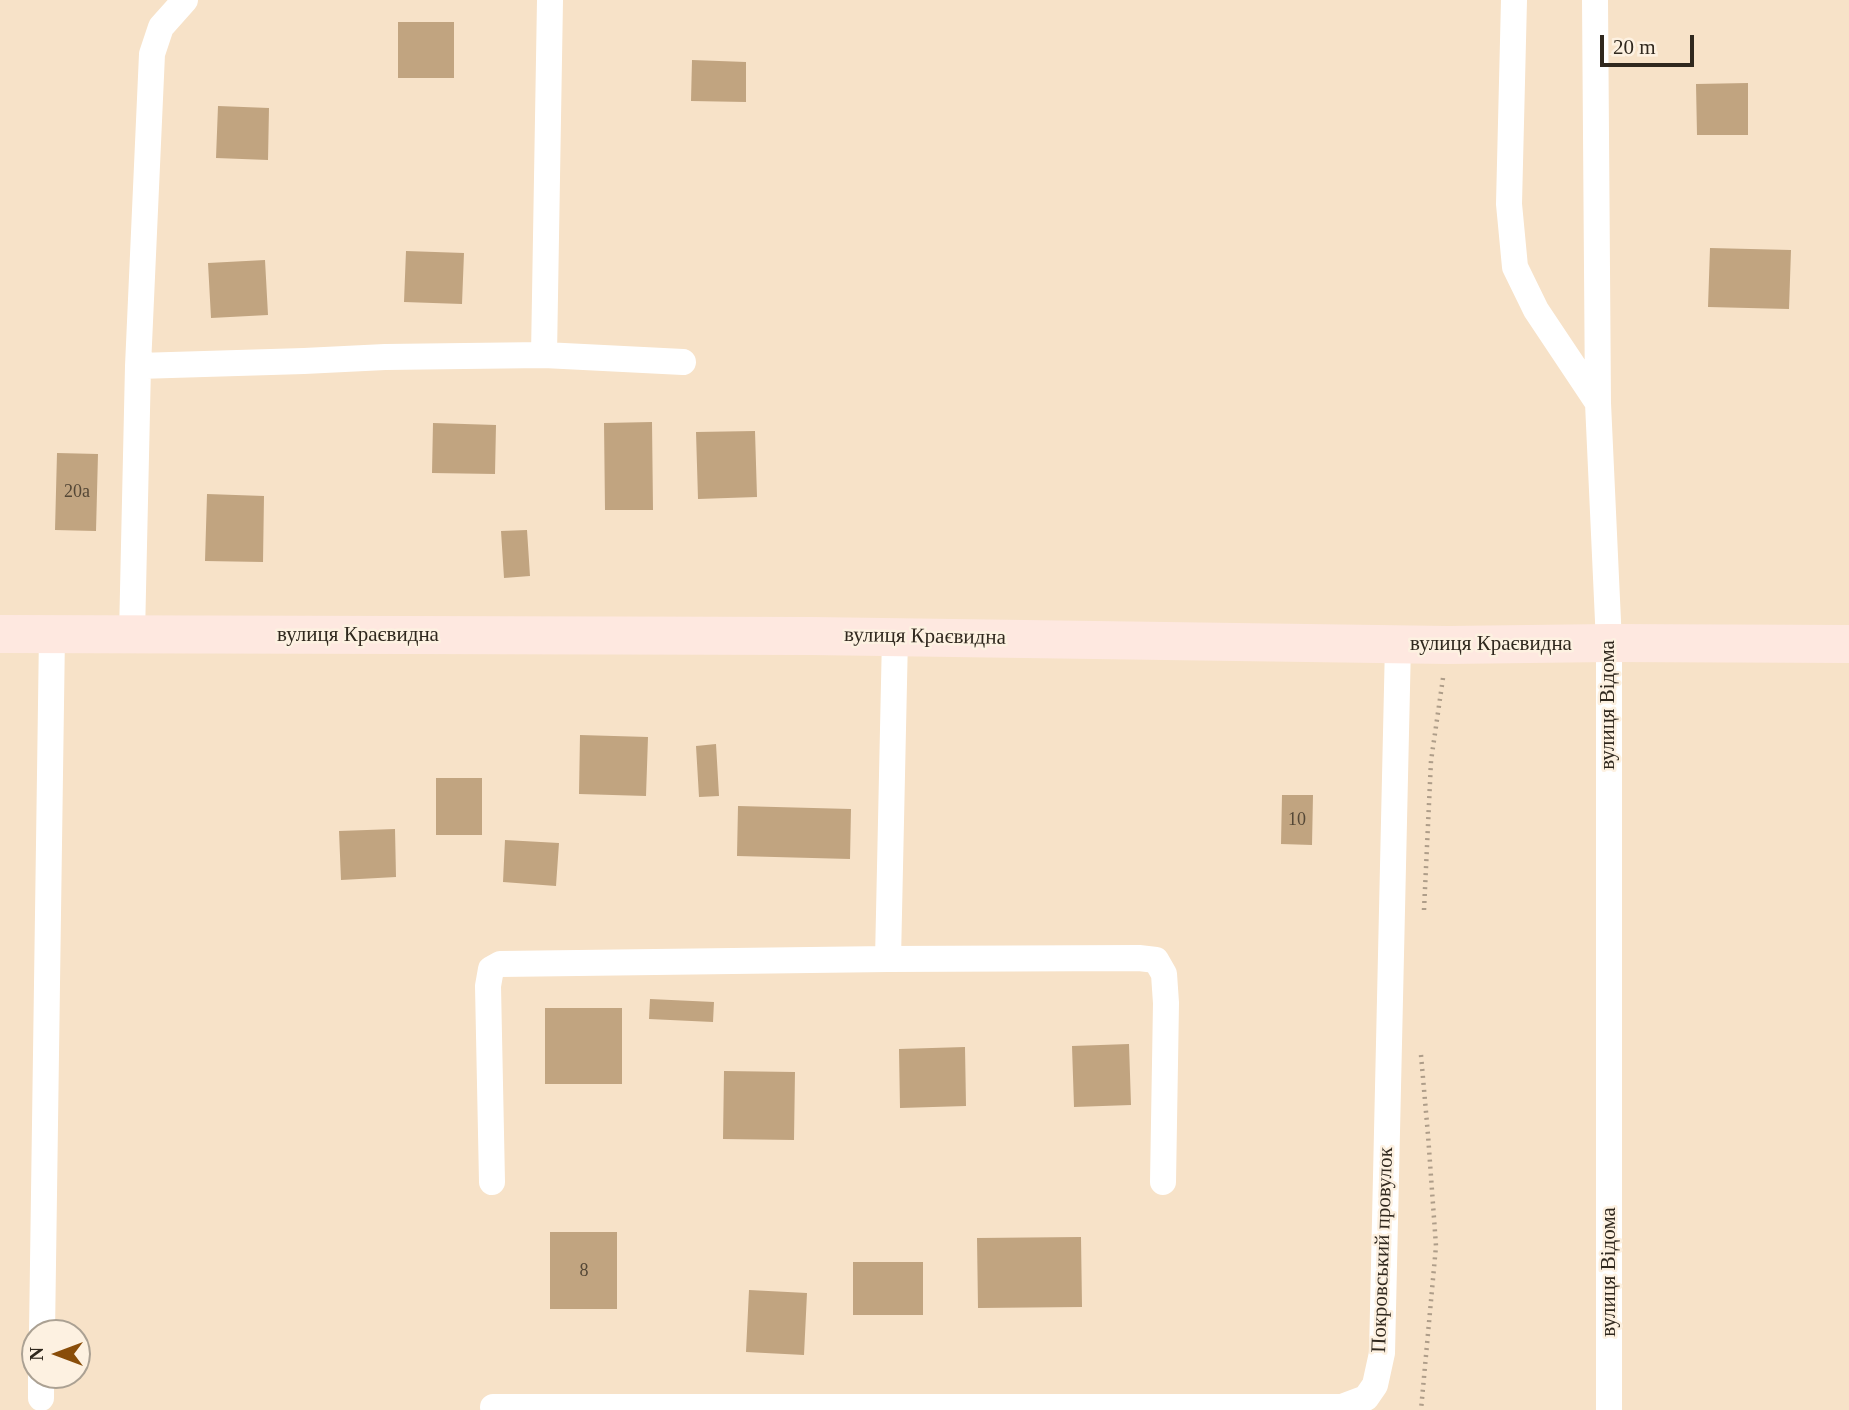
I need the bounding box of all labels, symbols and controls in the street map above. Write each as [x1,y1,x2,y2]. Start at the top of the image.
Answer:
scale bar [1604,21,1699,65]
text: 20 m [1613,35,1656,59]
house number: 20а [64,481,90,503]
street label: вулиця Краєвидна [277,622,439,648]
street label: вулиця Краєвидна [844,623,1006,651]
street label: вулиця Краєвидна [1410,631,1572,657]
street label: вулиця Відома [1595,640,1621,770]
house number: 10 [1288,809,1306,831]
street label: Покровський провулок [1367,1147,1399,1353]
street label: вулиця Відома [1596,1207,1622,1337]
house number: 8 [580,1260,588,1282]
north arrow [21,1319,91,1389]
text: N [26,1347,47,1361]

